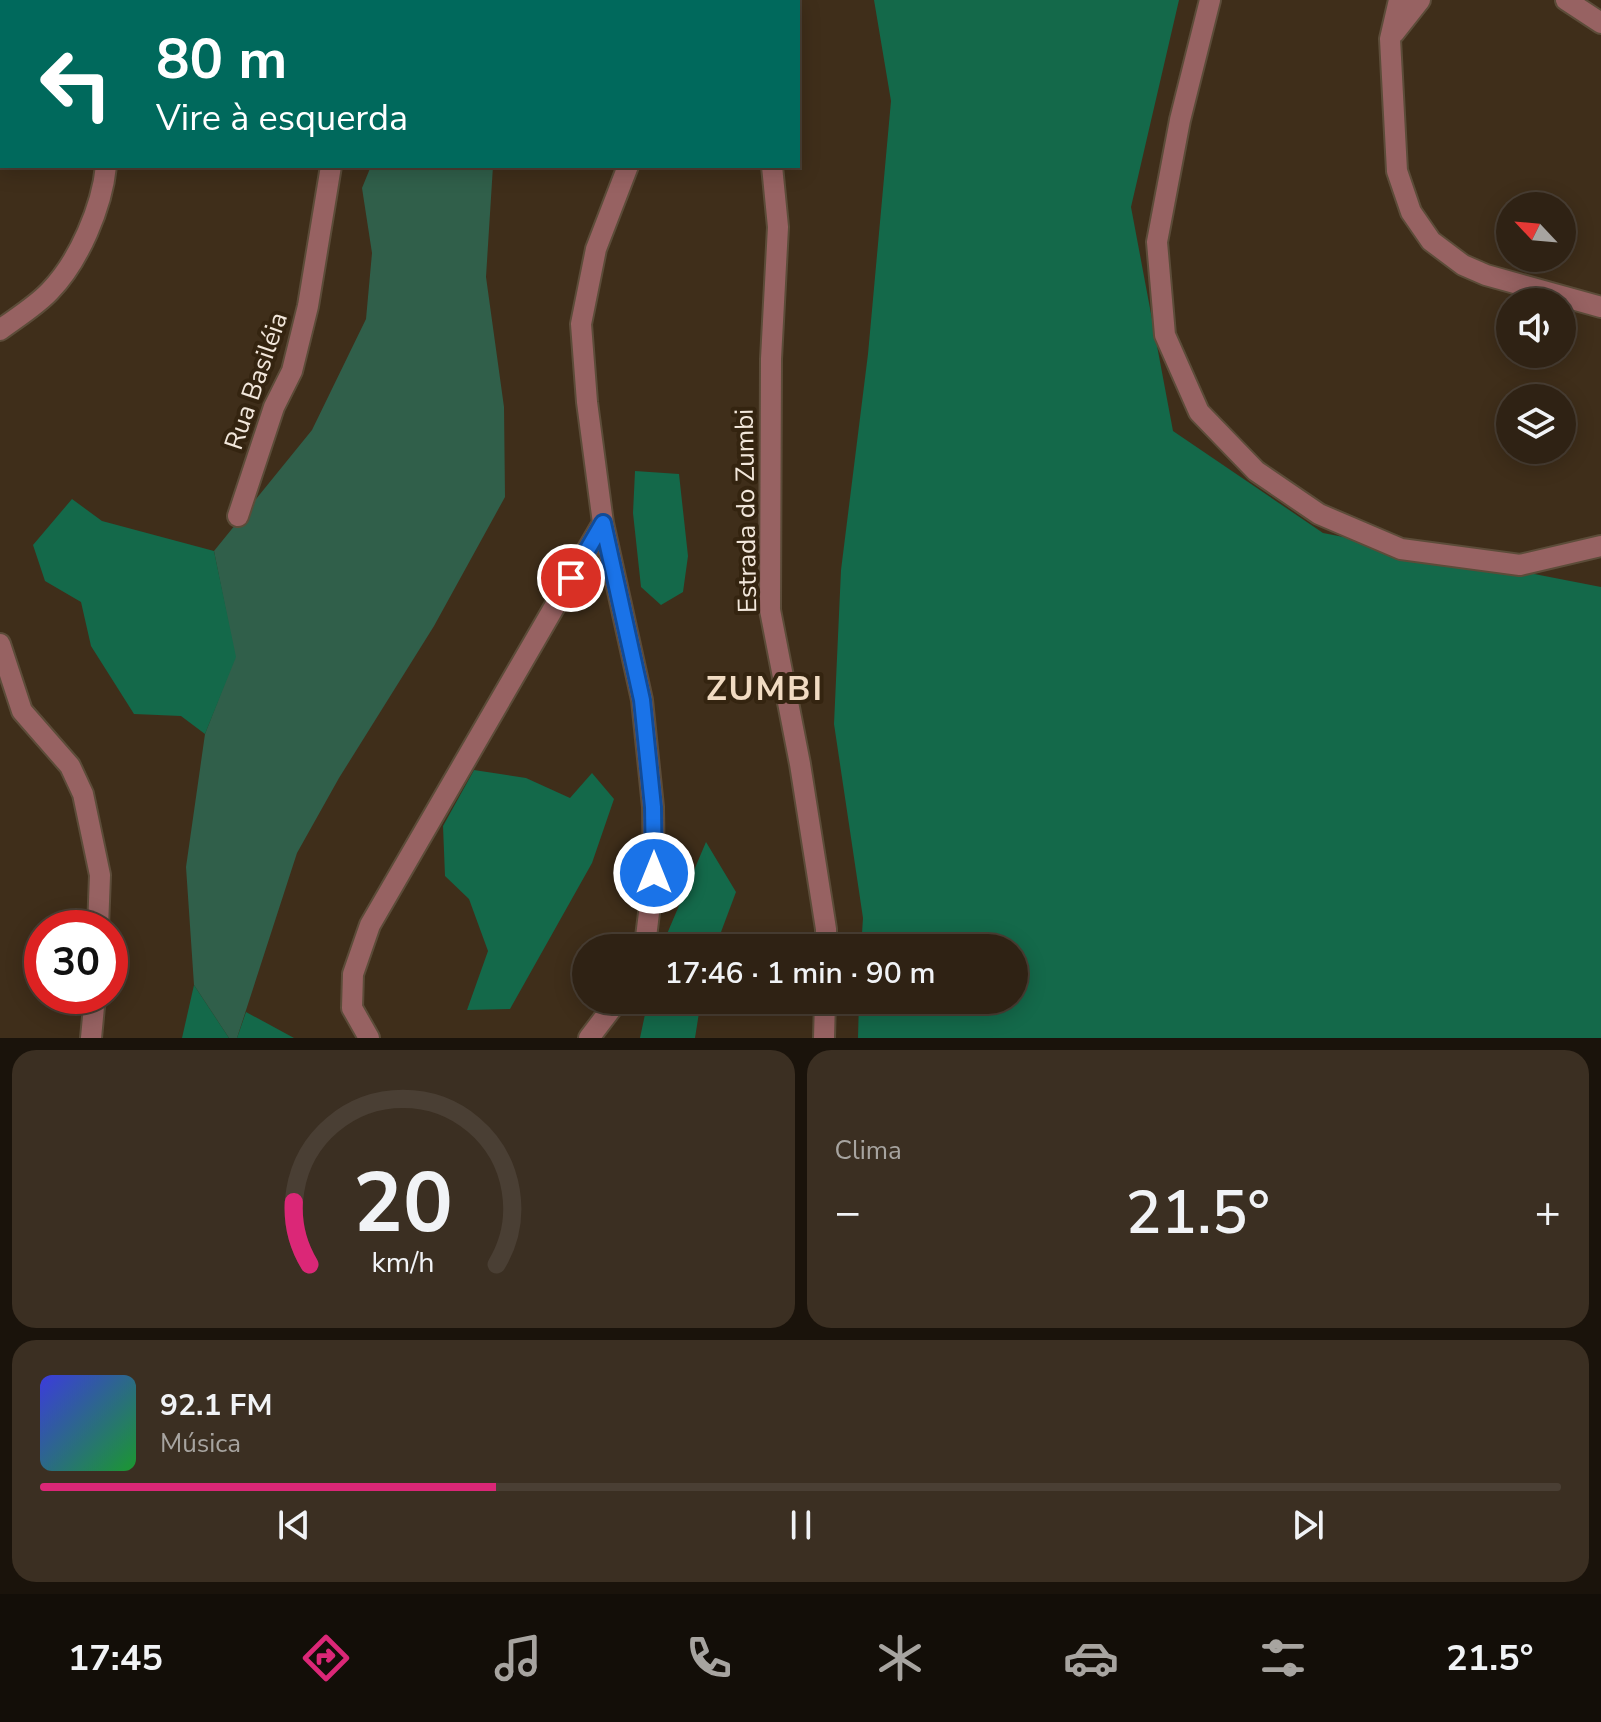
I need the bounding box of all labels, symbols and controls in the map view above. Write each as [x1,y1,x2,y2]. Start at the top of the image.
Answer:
text: 80 m [156,21,287,98]
icon: left [24,32,128,136]
text: Vire à esquerda [156,94,408,143]
north arrow [1496,192,1576,272]
map controls [1496,192,1576,464]
button: sound [1496,288,1576,368]
street label: Rua Basiléia [216,307,296,455]
button: layers [1496,384,1576,464]
street label: Estrada do Zumbi [727,409,765,613]
pin [537,544,605,612]
icon: arrive [549,556,593,600]
district label: ZUMBI [706,666,824,712]
position arrow [612,831,696,915]
speed limit sign: 30 [24,910,128,1014]
text: 17:46 · 1 min · 90 m [664,953,936,994]
text: Clima [835,1133,902,1168]
text: 20 [353,1147,453,1260]
text: 21.5° [1125,1172,1270,1254]
text: − [835,1183,861,1243]
text: + [1535,1183,1561,1243]
text: km/h [372,1243,435,1282]
text: 92.1 FM [160,1385,272,1426]
text: Música [160,1426,241,1461]
icon: previous [272,1503,316,1547]
icon: pause [779,1503,823,1547]
icon: next [1286,1503,1330,1547]
icon: directions [298,1630,354,1686]
icon: music [490,1630,546,1686]
icon: phone [681,1630,737,1686]
icon: climate [872,1630,928,1686]
icon: car [1063,1630,1119,1686]
icon: filters [1255,1630,1311,1686]
text: 17:45 [68,1634,163,1683]
text: 21.5° [1446,1634,1533,1683]

